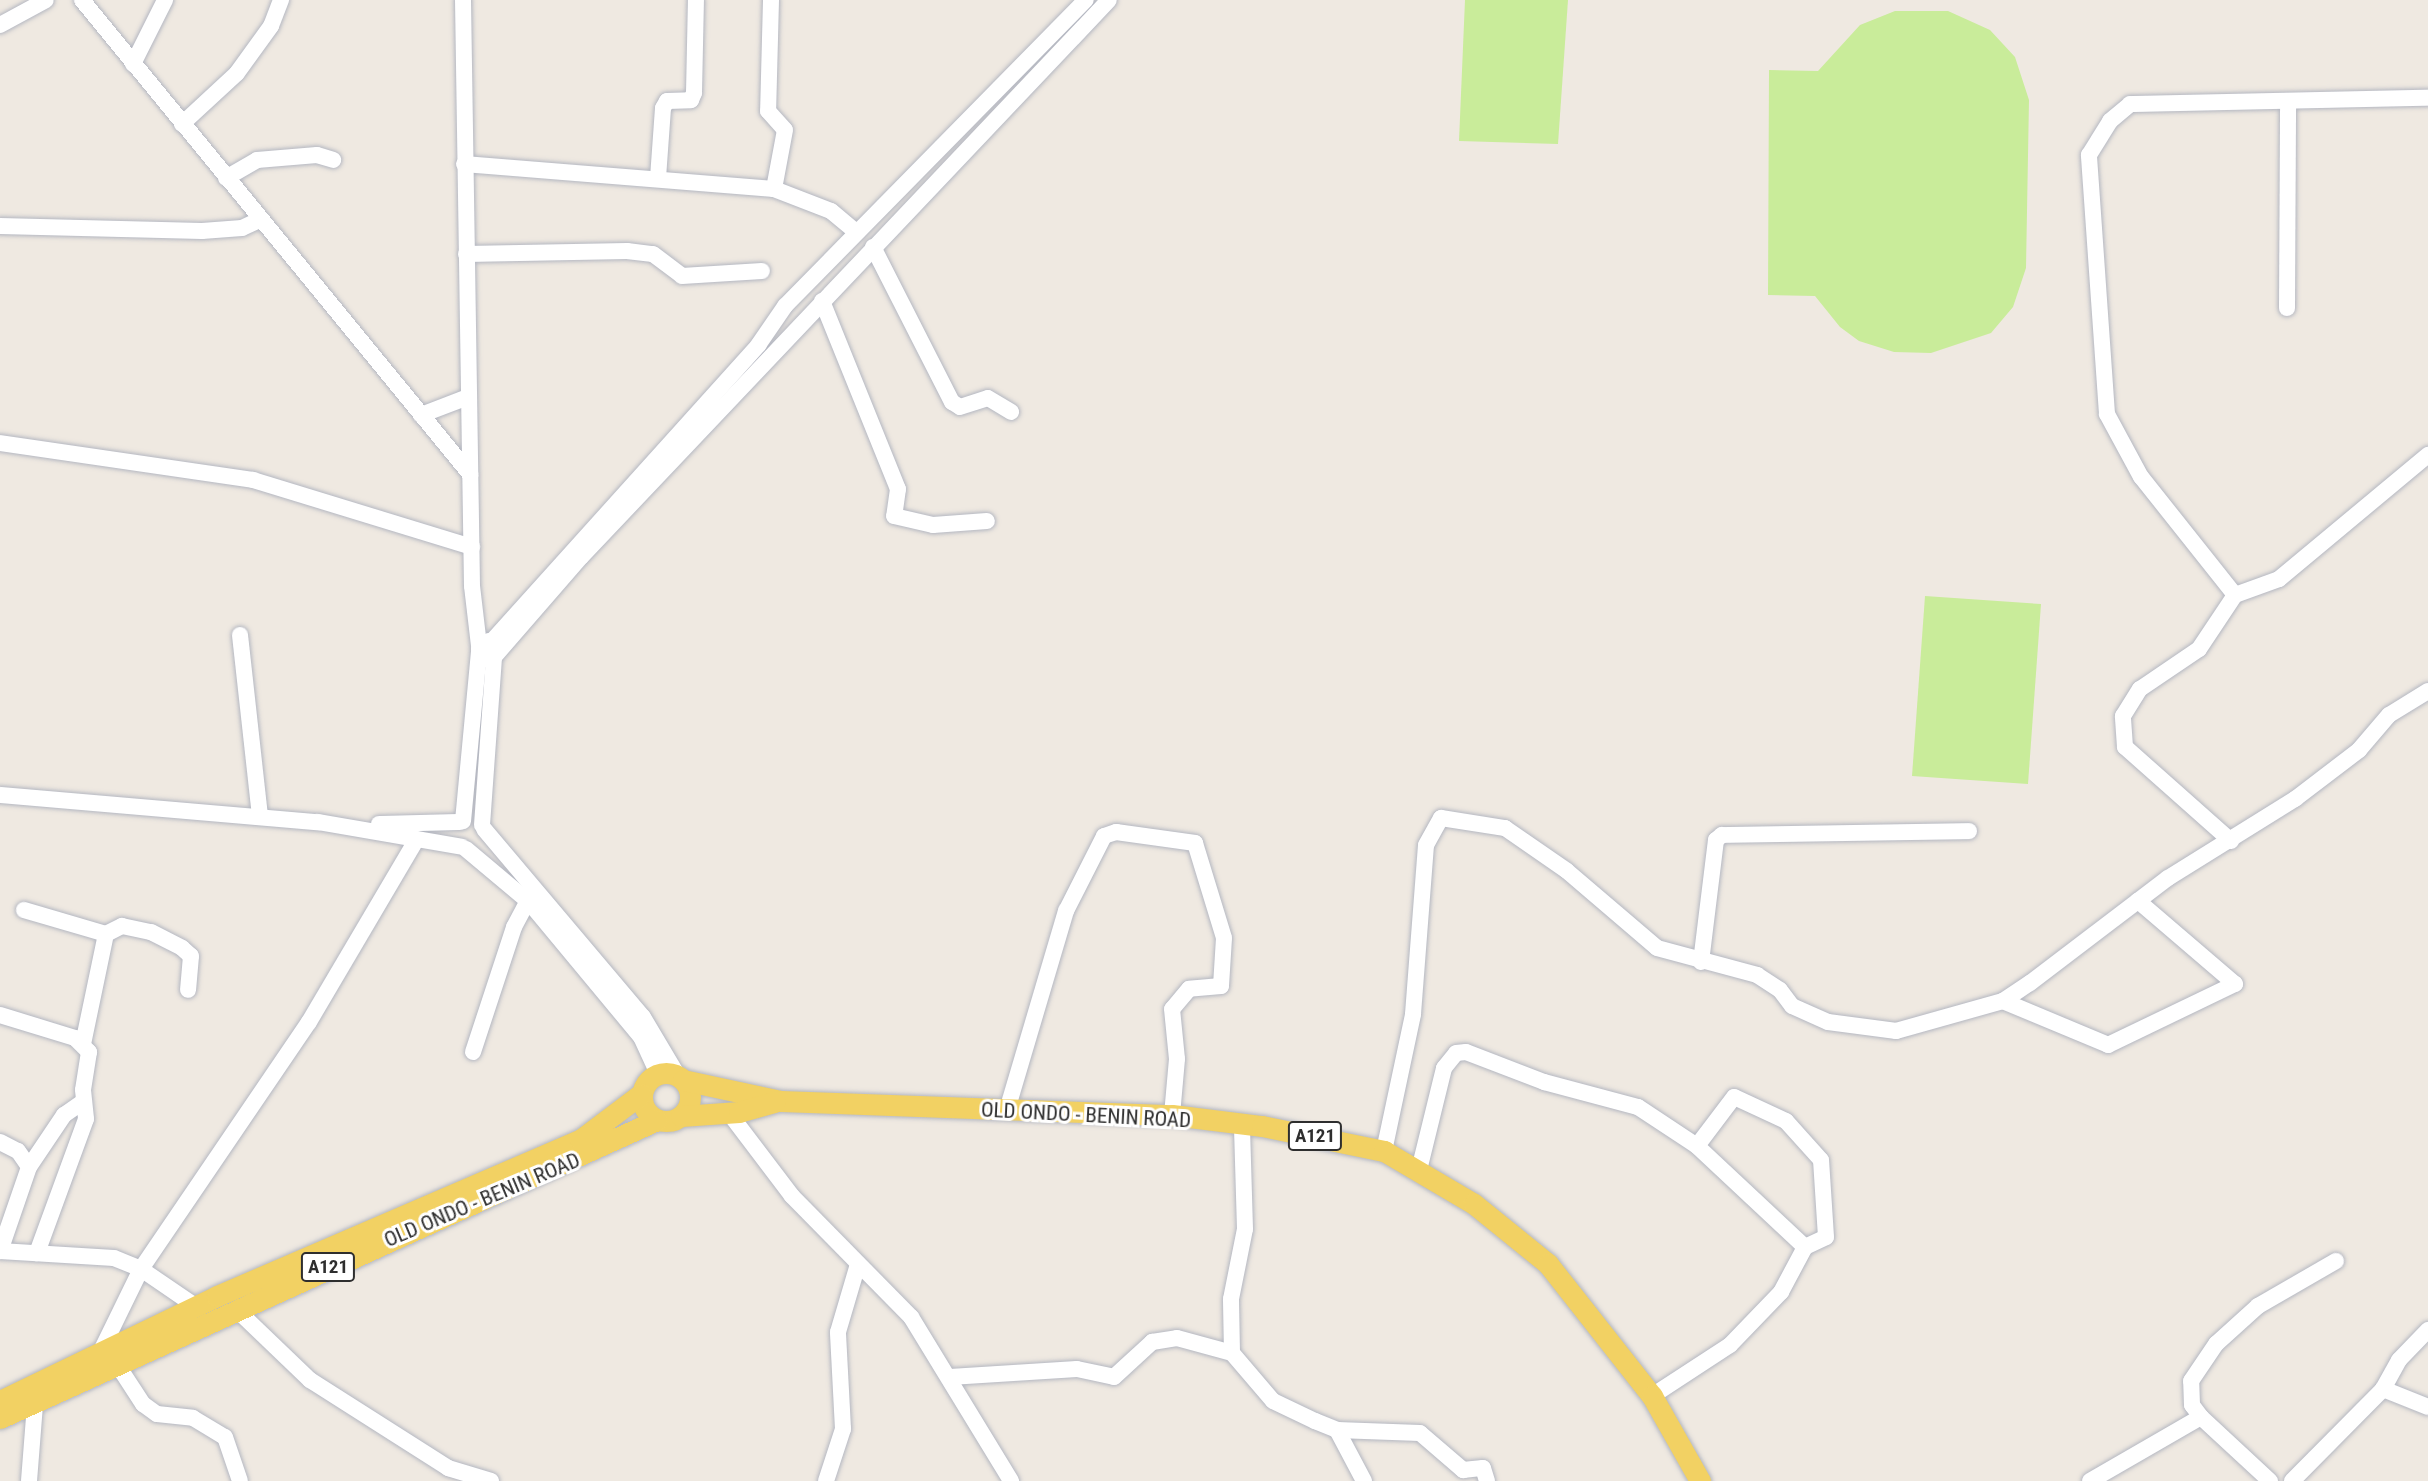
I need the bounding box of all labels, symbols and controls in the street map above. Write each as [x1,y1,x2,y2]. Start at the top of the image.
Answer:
street label: OLD ONDO - BENIN ROAD [980,1097,1192,1133]
road number: A121 [1287,1120,1343,1152]
street label: OLD ONDO - BENIN ROAD [380,1147,584,1253]
road number: A121 [300,1252,356,1282]

